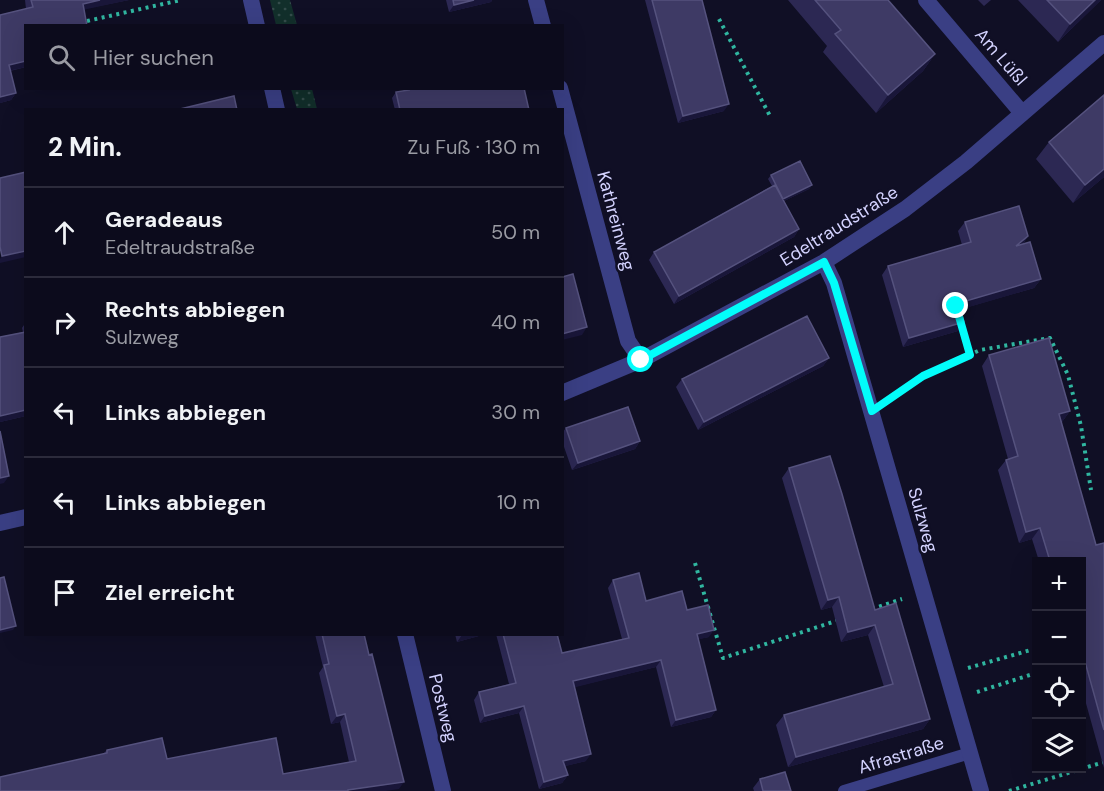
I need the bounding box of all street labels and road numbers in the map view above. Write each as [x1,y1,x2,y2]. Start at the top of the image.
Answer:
street label: Am Lüßl [969,23,1033,91]
street label: Kathreinweg [591,169,641,273]
street label: Edeltraudstraße [775,180,903,272]
street label: Sulzweg [902,485,944,555]
street label: Postweg [423,671,463,745]
street label: Afrastraße [855,731,947,779]

